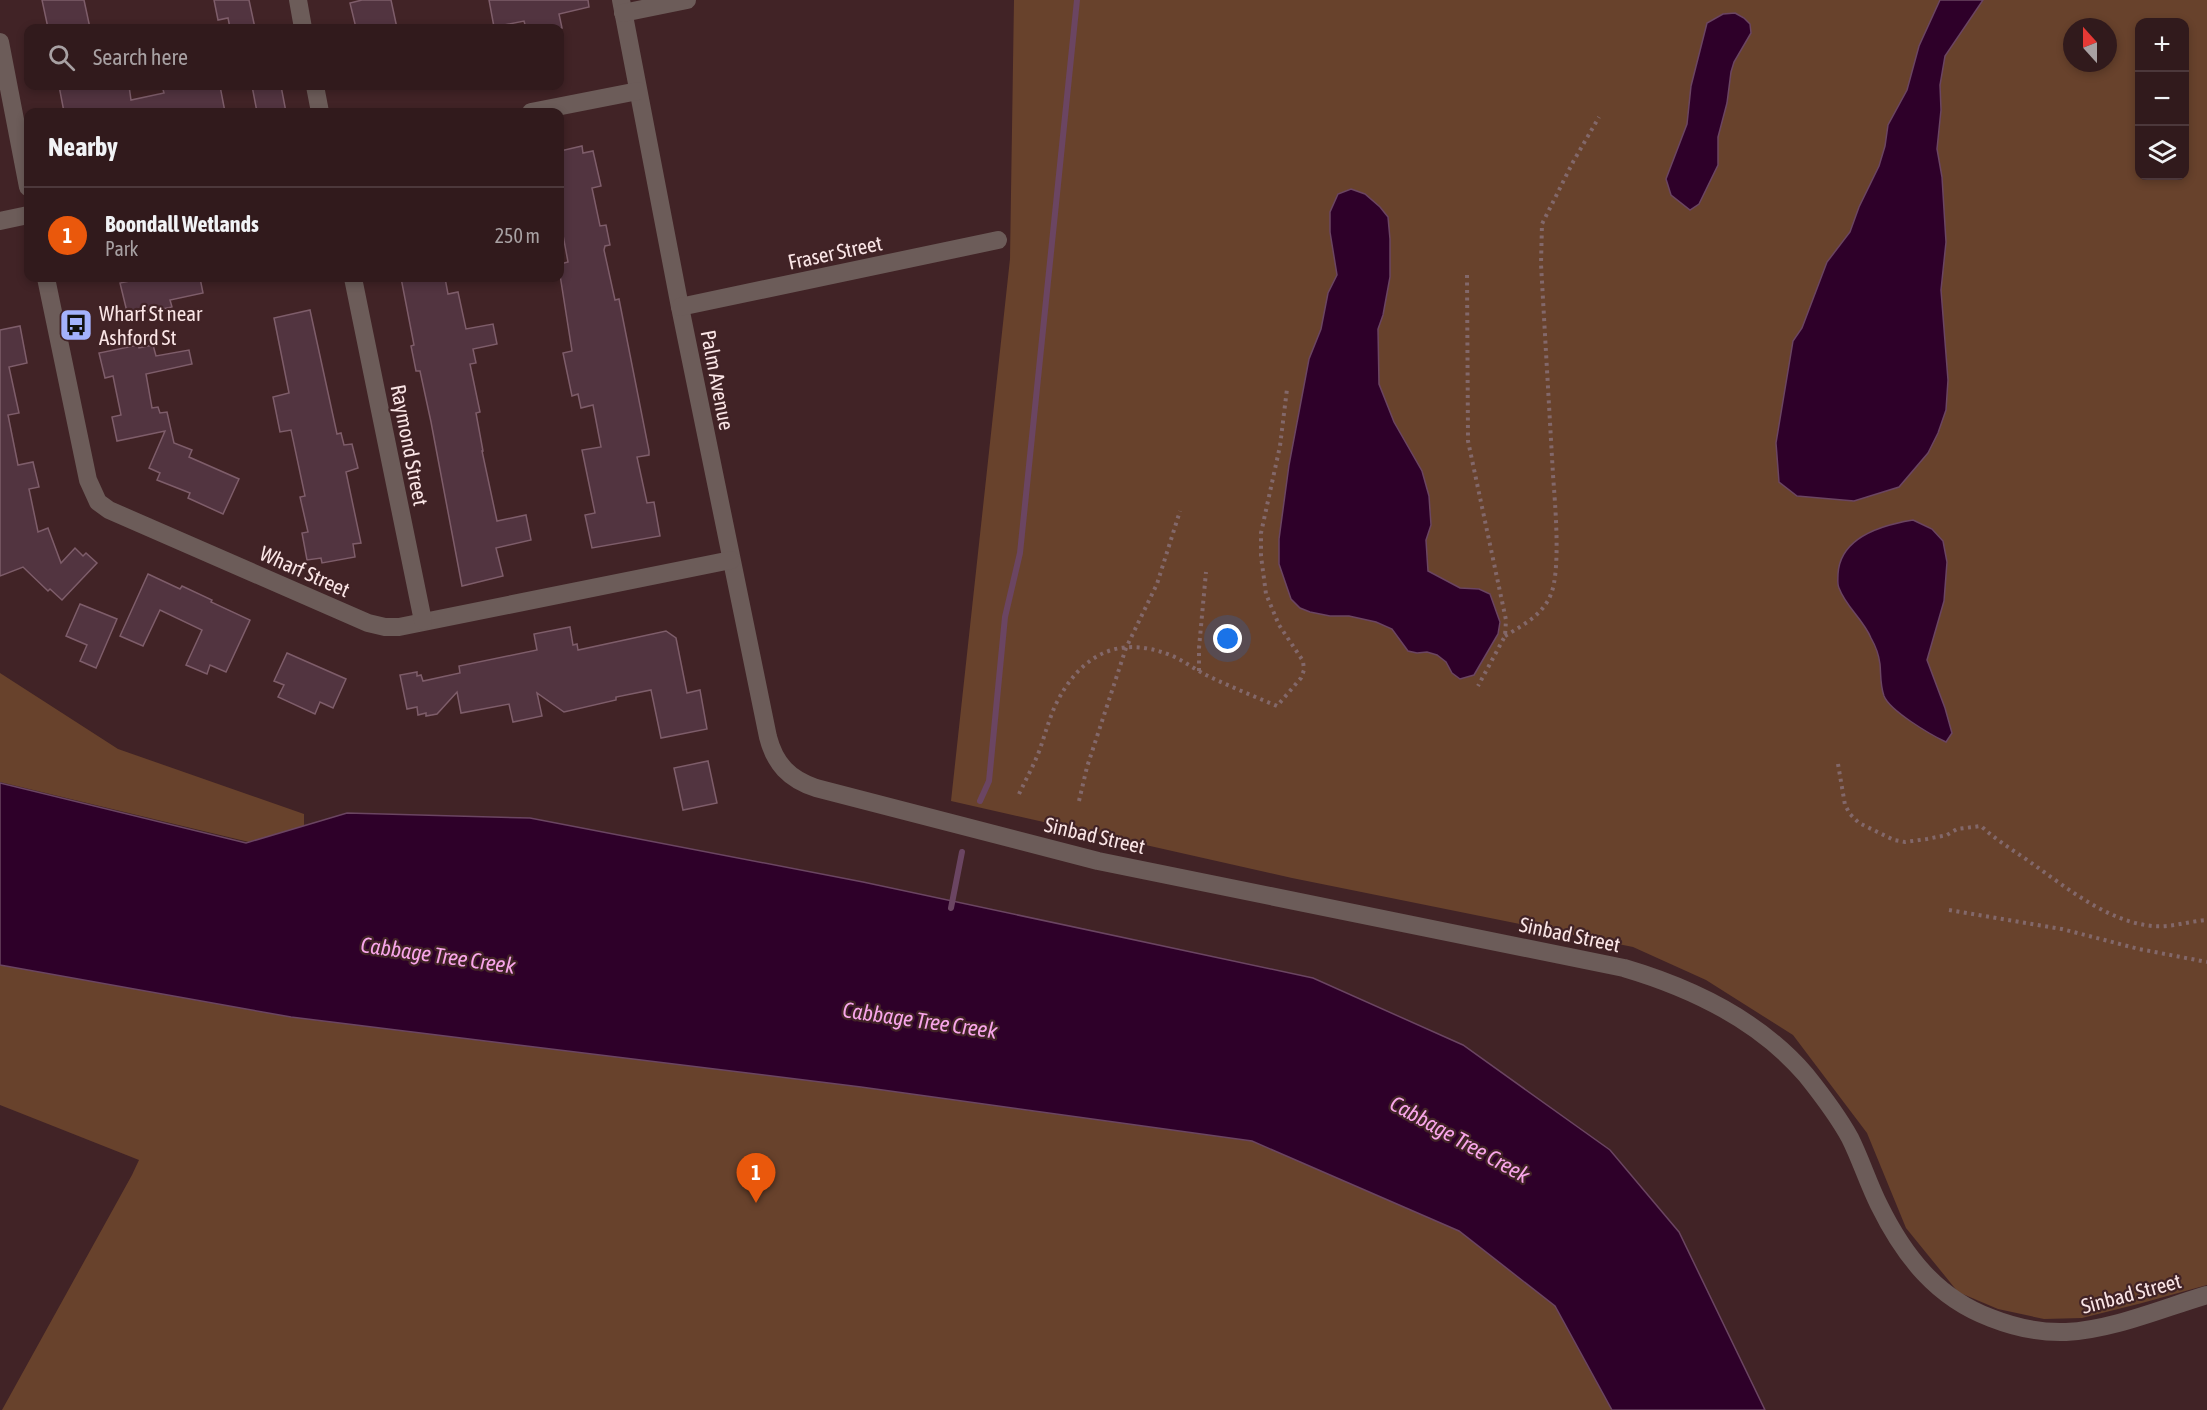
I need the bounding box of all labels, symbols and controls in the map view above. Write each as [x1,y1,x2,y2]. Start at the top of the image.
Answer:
north arrow [2063,18,2117,72]
map controls [2135,18,2189,180]
button: + [2135,18,2189,72]
search box [24,24,564,90]
icon: search [45,41,78,74]
text: Search here [93,44,188,70]
button: − [2135,72,2189,126]
button: layers [2135,126,2189,180]
text: Nearby [48,132,118,162]
text: Boondall Wetlands [105,211,259,237]
text: 1 [63,224,72,247]
text: 250 m [495,224,540,247]
street label: Fraser Street [786,230,884,274]
text: Park [105,237,138,260]
place label: Wharf St near Ashford St [99,301,203,349]
bus stop icon: Wharf St near Ashford St [58,307,94,343]
street label: Palm Avenue [697,328,739,432]
street label: Raymond Street [386,382,434,508]
street label: Wharf Street [256,541,354,601]
your location [1213,624,1242,653]
street label: Sinbad Street [1042,812,1148,858]
street label: Sinbad Street [1517,912,1623,956]
water label: Cabbage Tree Creek [359,931,517,979]
water label: Cabbage Tree Creek [841,996,999,1044]
water label: Cabbage Tree Creek [1386,1090,1535,1188]
pin: 1 [736,1154,776,1203]
street label: Sinbad Street [2078,1268,2184,1318]

